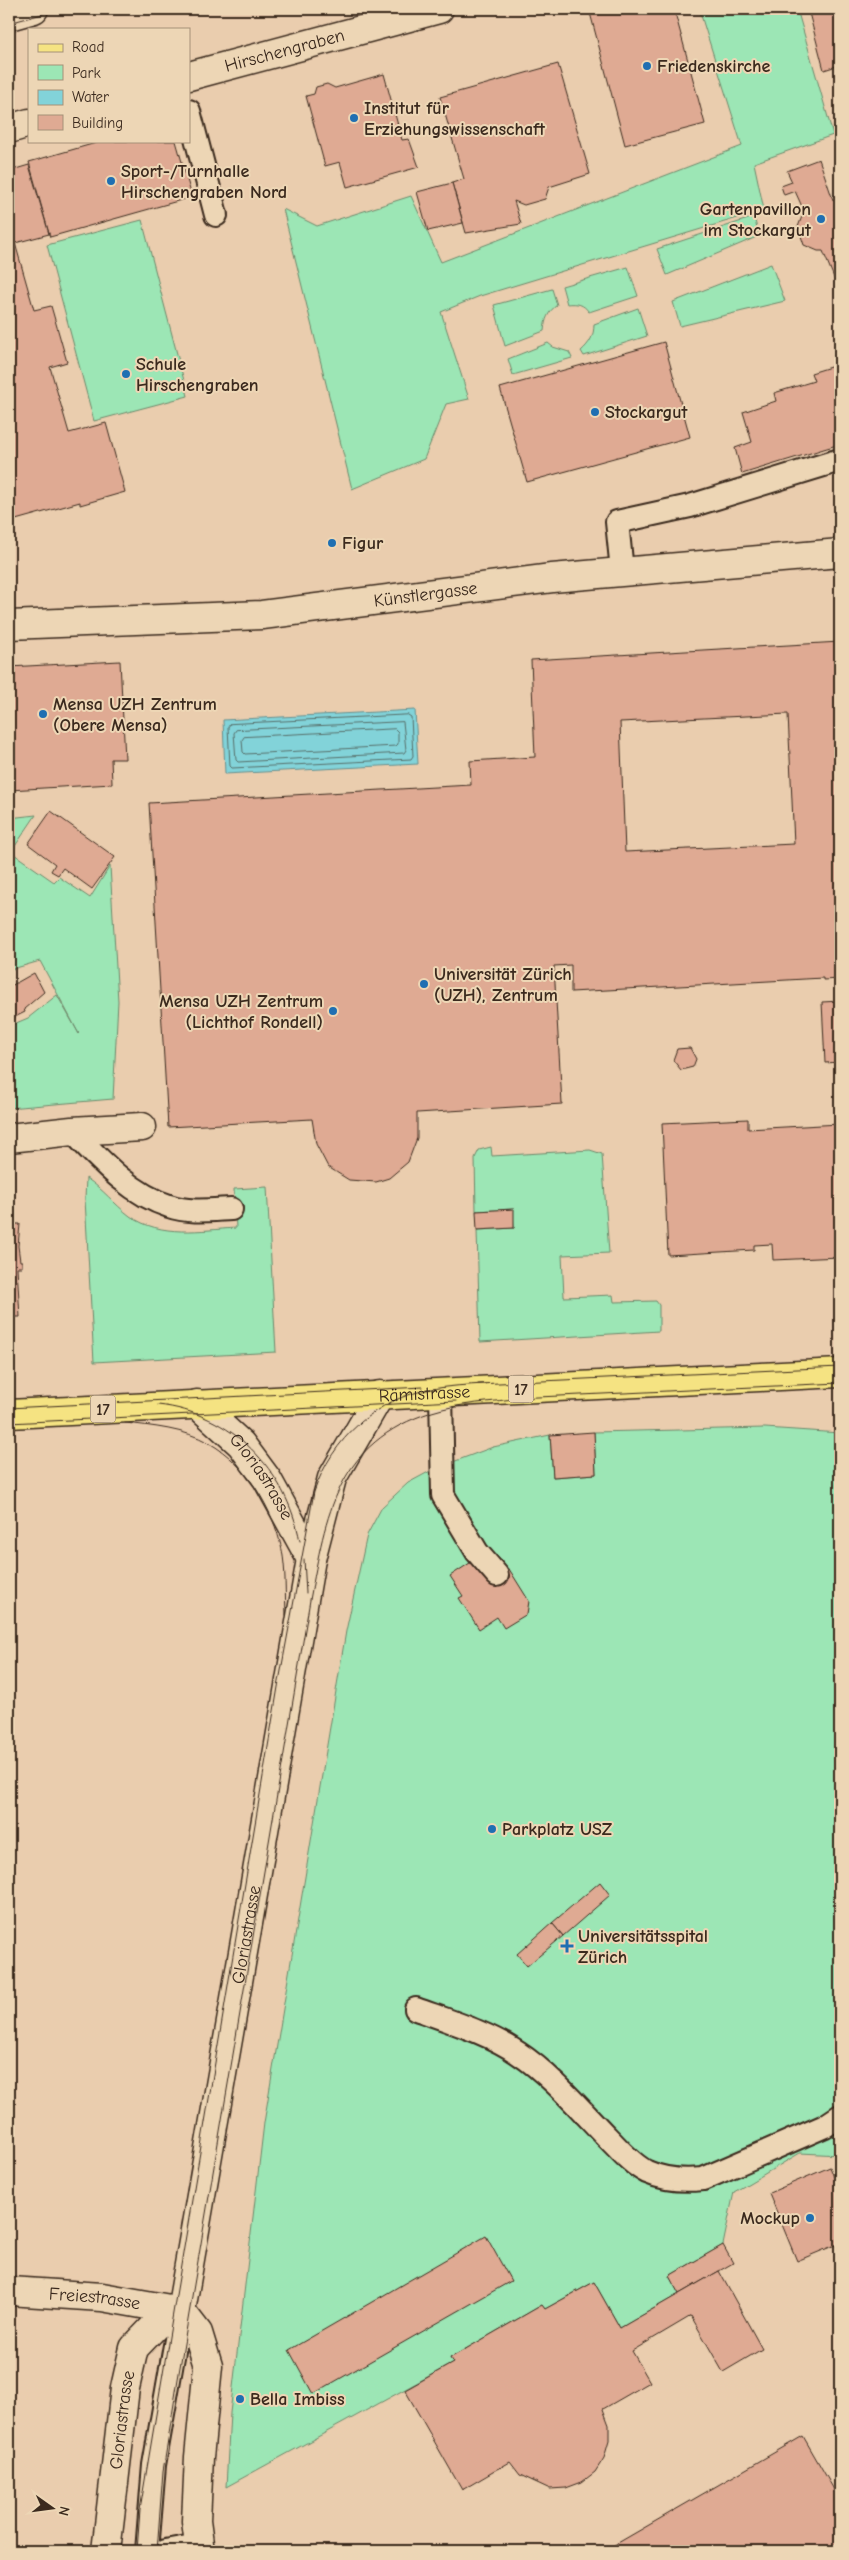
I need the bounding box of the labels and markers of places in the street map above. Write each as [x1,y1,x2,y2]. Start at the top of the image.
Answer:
place label: Friedenskirche [657,56,770,77]
marker: Friedenskirche [641,60,653,72]
place label: Institut für Erziehungswissenschaft [364,98,546,140]
marker: Institut für Erziehungswissenschaft [348,112,360,124]
place label: Sport-/Turnhalle Hirschengraben Nord [121,161,287,203]
marker: Sport-/Turnhalle Hirschengraben Nord [105,175,117,187]
place label: Gartenpavillon im Stockargut [700,199,812,241]
marker: Gartenpavillon im Stockargut [815,213,827,225]
place label: Schule Hirschengraben [136,354,259,396]
marker: Schule Hirschengraben [120,368,132,380]
place label: Stockargut [605,402,689,423]
marker: Stockargut [589,406,601,418]
place label: Figur [342,533,384,554]
marker: Figur [326,537,338,549]
place label: Mensa UZH Zentrum (Obere Mensa) [53,694,217,736]
marker: Mensa UZH Zentrum (Obere Mensa) [37,708,49,720]
place label: Universität Zürich (UZH), Zentrum [434,964,572,1006]
marker: Universität Zürich (UZH), Zentrum [418,978,430,990]
place label: Mensa UZH Zentrum (Lichthof Rondell) [159,991,323,1033]
marker: Mensa UZH Zentrum (Lichthof Rondell) [327,1005,339,1017]
place label: Parkplatz USZ [502,1819,613,1840]
marker: Parkplatz USZ [486,1823,498,1835]
place label: Universitätsspital Zürich [578,1926,708,1968]
marker: Universitätsspital Zürich [560,1939,574,1953]
place label: Mockup [740,2208,800,2229]
marker: Mockup [804,2212,816,2224]
place label: Bella Imbiss [250,2389,345,2410]
marker: Bella Imbiss [234,2393,246,2405]

